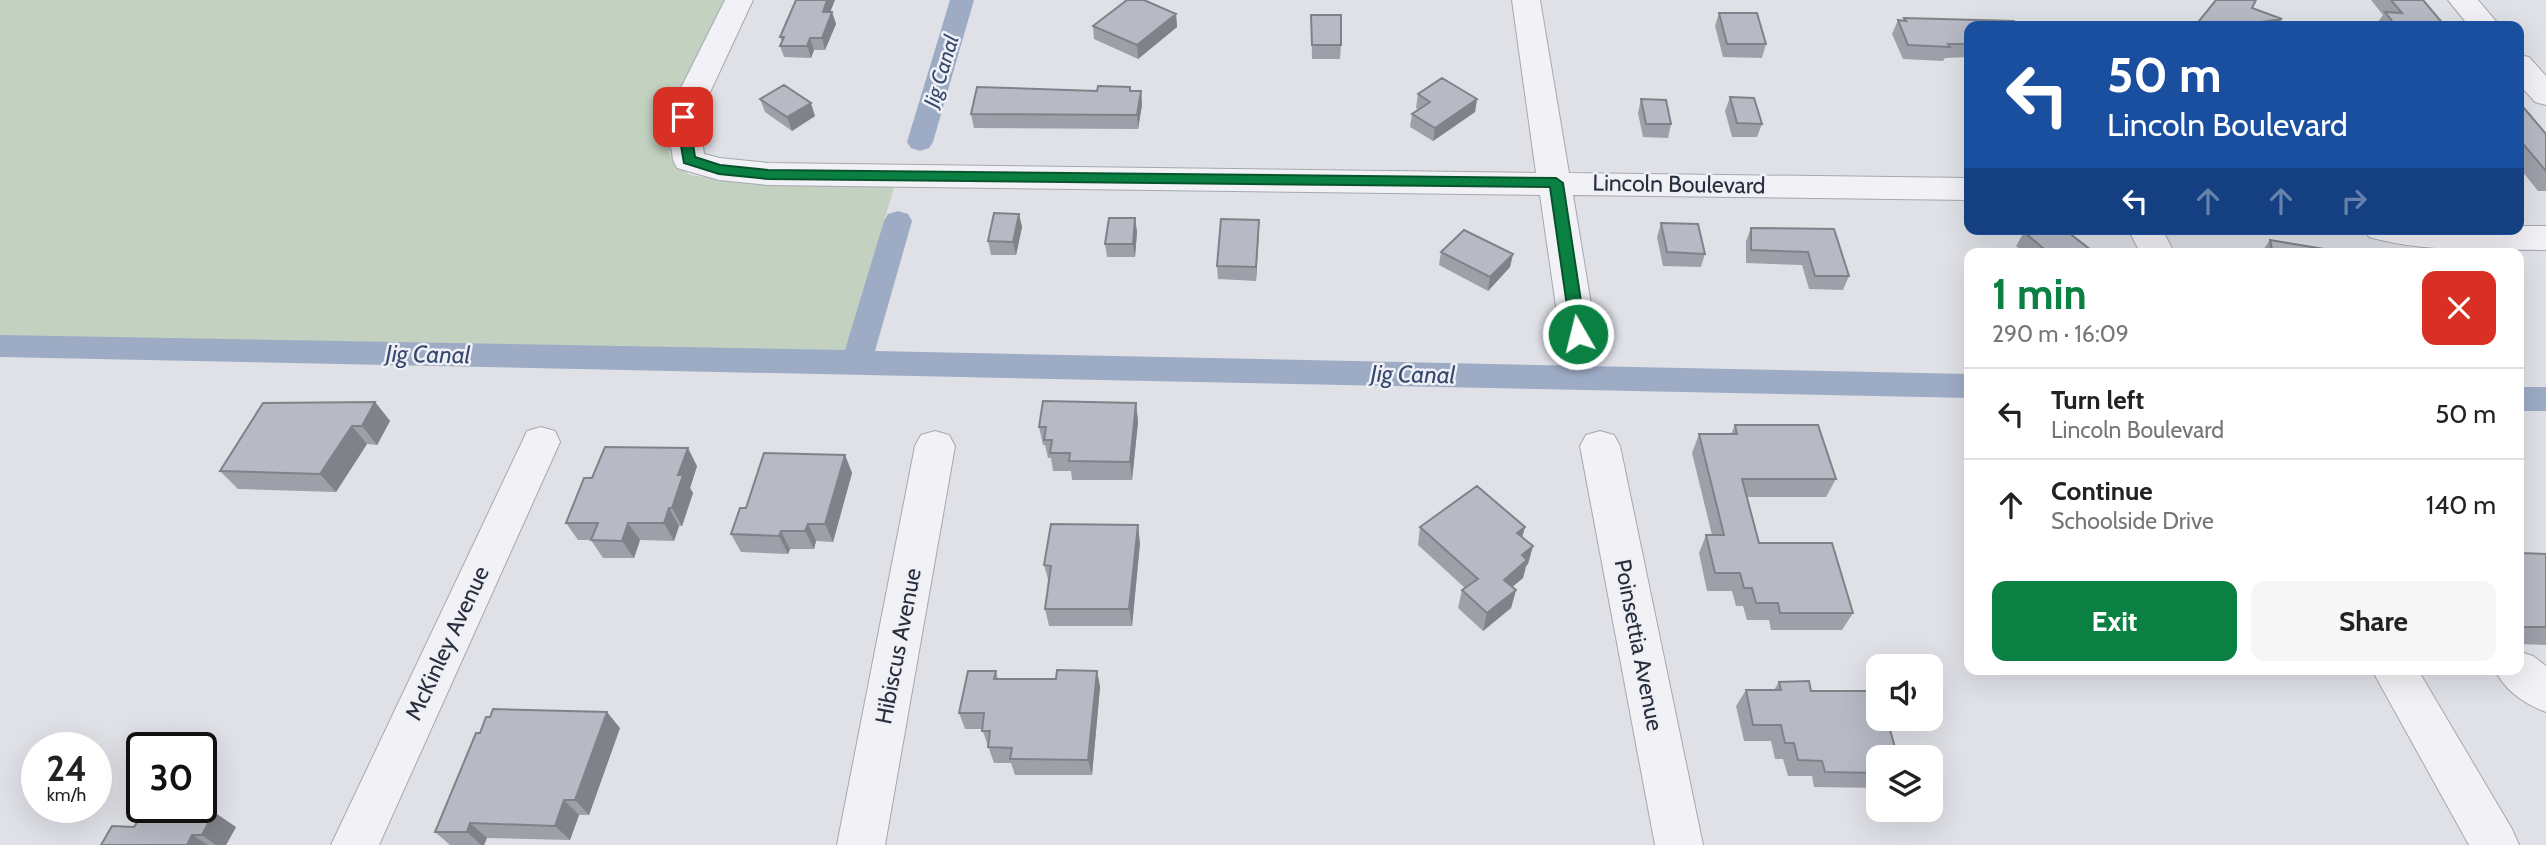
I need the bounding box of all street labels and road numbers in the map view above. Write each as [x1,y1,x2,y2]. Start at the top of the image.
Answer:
street label: Lincoln Boulevard [1592,168,1766,200]
street label: Poinsettia Avenue [1609,557,1669,733]
street label: McKinley Avenue [399,561,495,724]
street label: Hibiscus Avenue [869,565,927,726]

